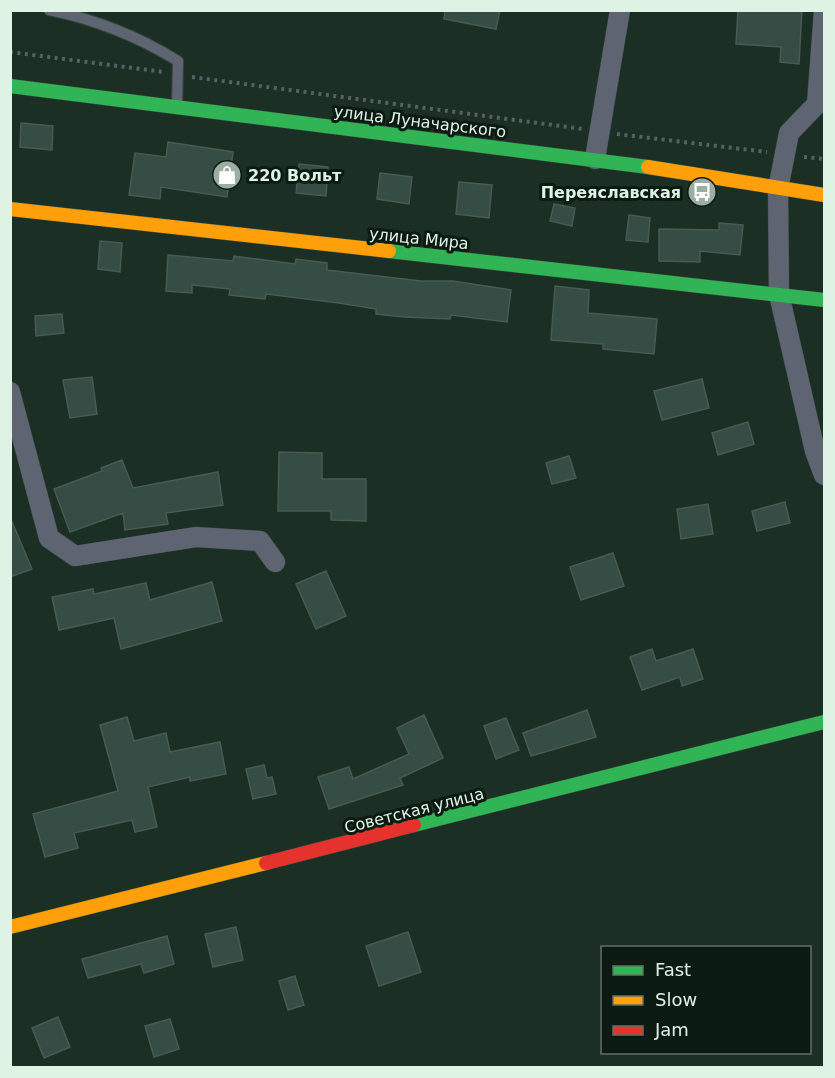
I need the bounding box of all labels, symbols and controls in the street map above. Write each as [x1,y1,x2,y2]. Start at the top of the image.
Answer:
street label: улица Луначарского [333,101,507,141]
shop icon: 220 Вольт [211,159,243,191]
place label: 220 Вольт [248,166,342,185]
bus stop icon: Переяславская [686,176,718,208]
place label: Переяславская [541,183,681,202]
street label: улица Мира [368,224,470,253]
street label: Советская улица [342,784,486,837]
legend [601,946,811,1054]
text: Fast [655,959,691,980]
text: Slow [655,989,697,1010]
text: Jam [654,1019,689,1040]

